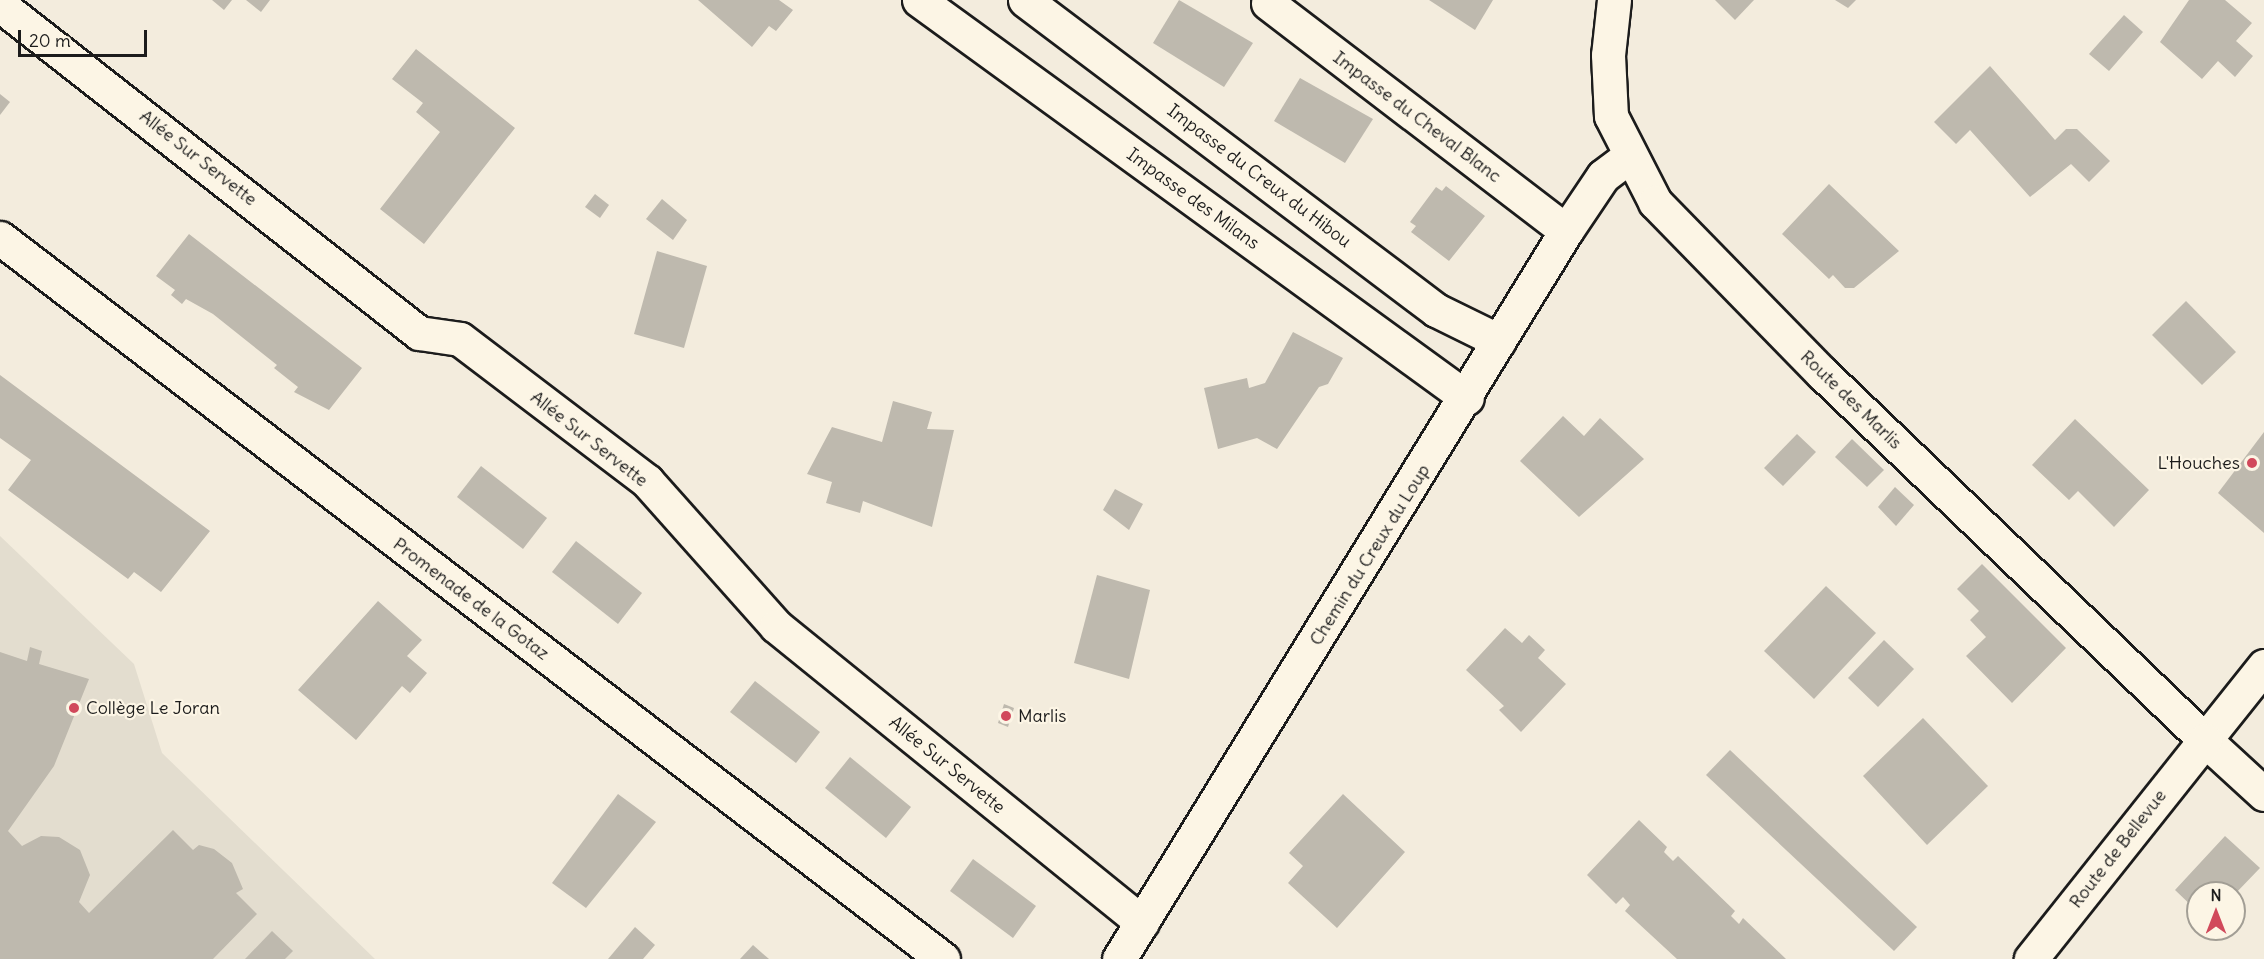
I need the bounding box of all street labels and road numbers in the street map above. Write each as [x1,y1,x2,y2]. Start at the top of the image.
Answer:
street label: Impasse du Cheval Blanc [1329,47,1505,187]
street label: Impasse du Creux du Hibou [1163,100,1355,252]
street label: Allée Sur Servette [135,106,261,210]
street label: Impasse des Milans [1123,144,1263,254]
street label: Route des Marlis [1796,346,1906,454]
street label: Allée Sur Servette [526,387,652,491]
street label: Chemin du Creux du Loup [1305,460,1435,650]
street label: Promenade de la Gotaz [389,533,553,665]
street label: Allée Sur Servette [885,712,1009,818]
street label: Route de Bellevue [2065,785,2171,913]

